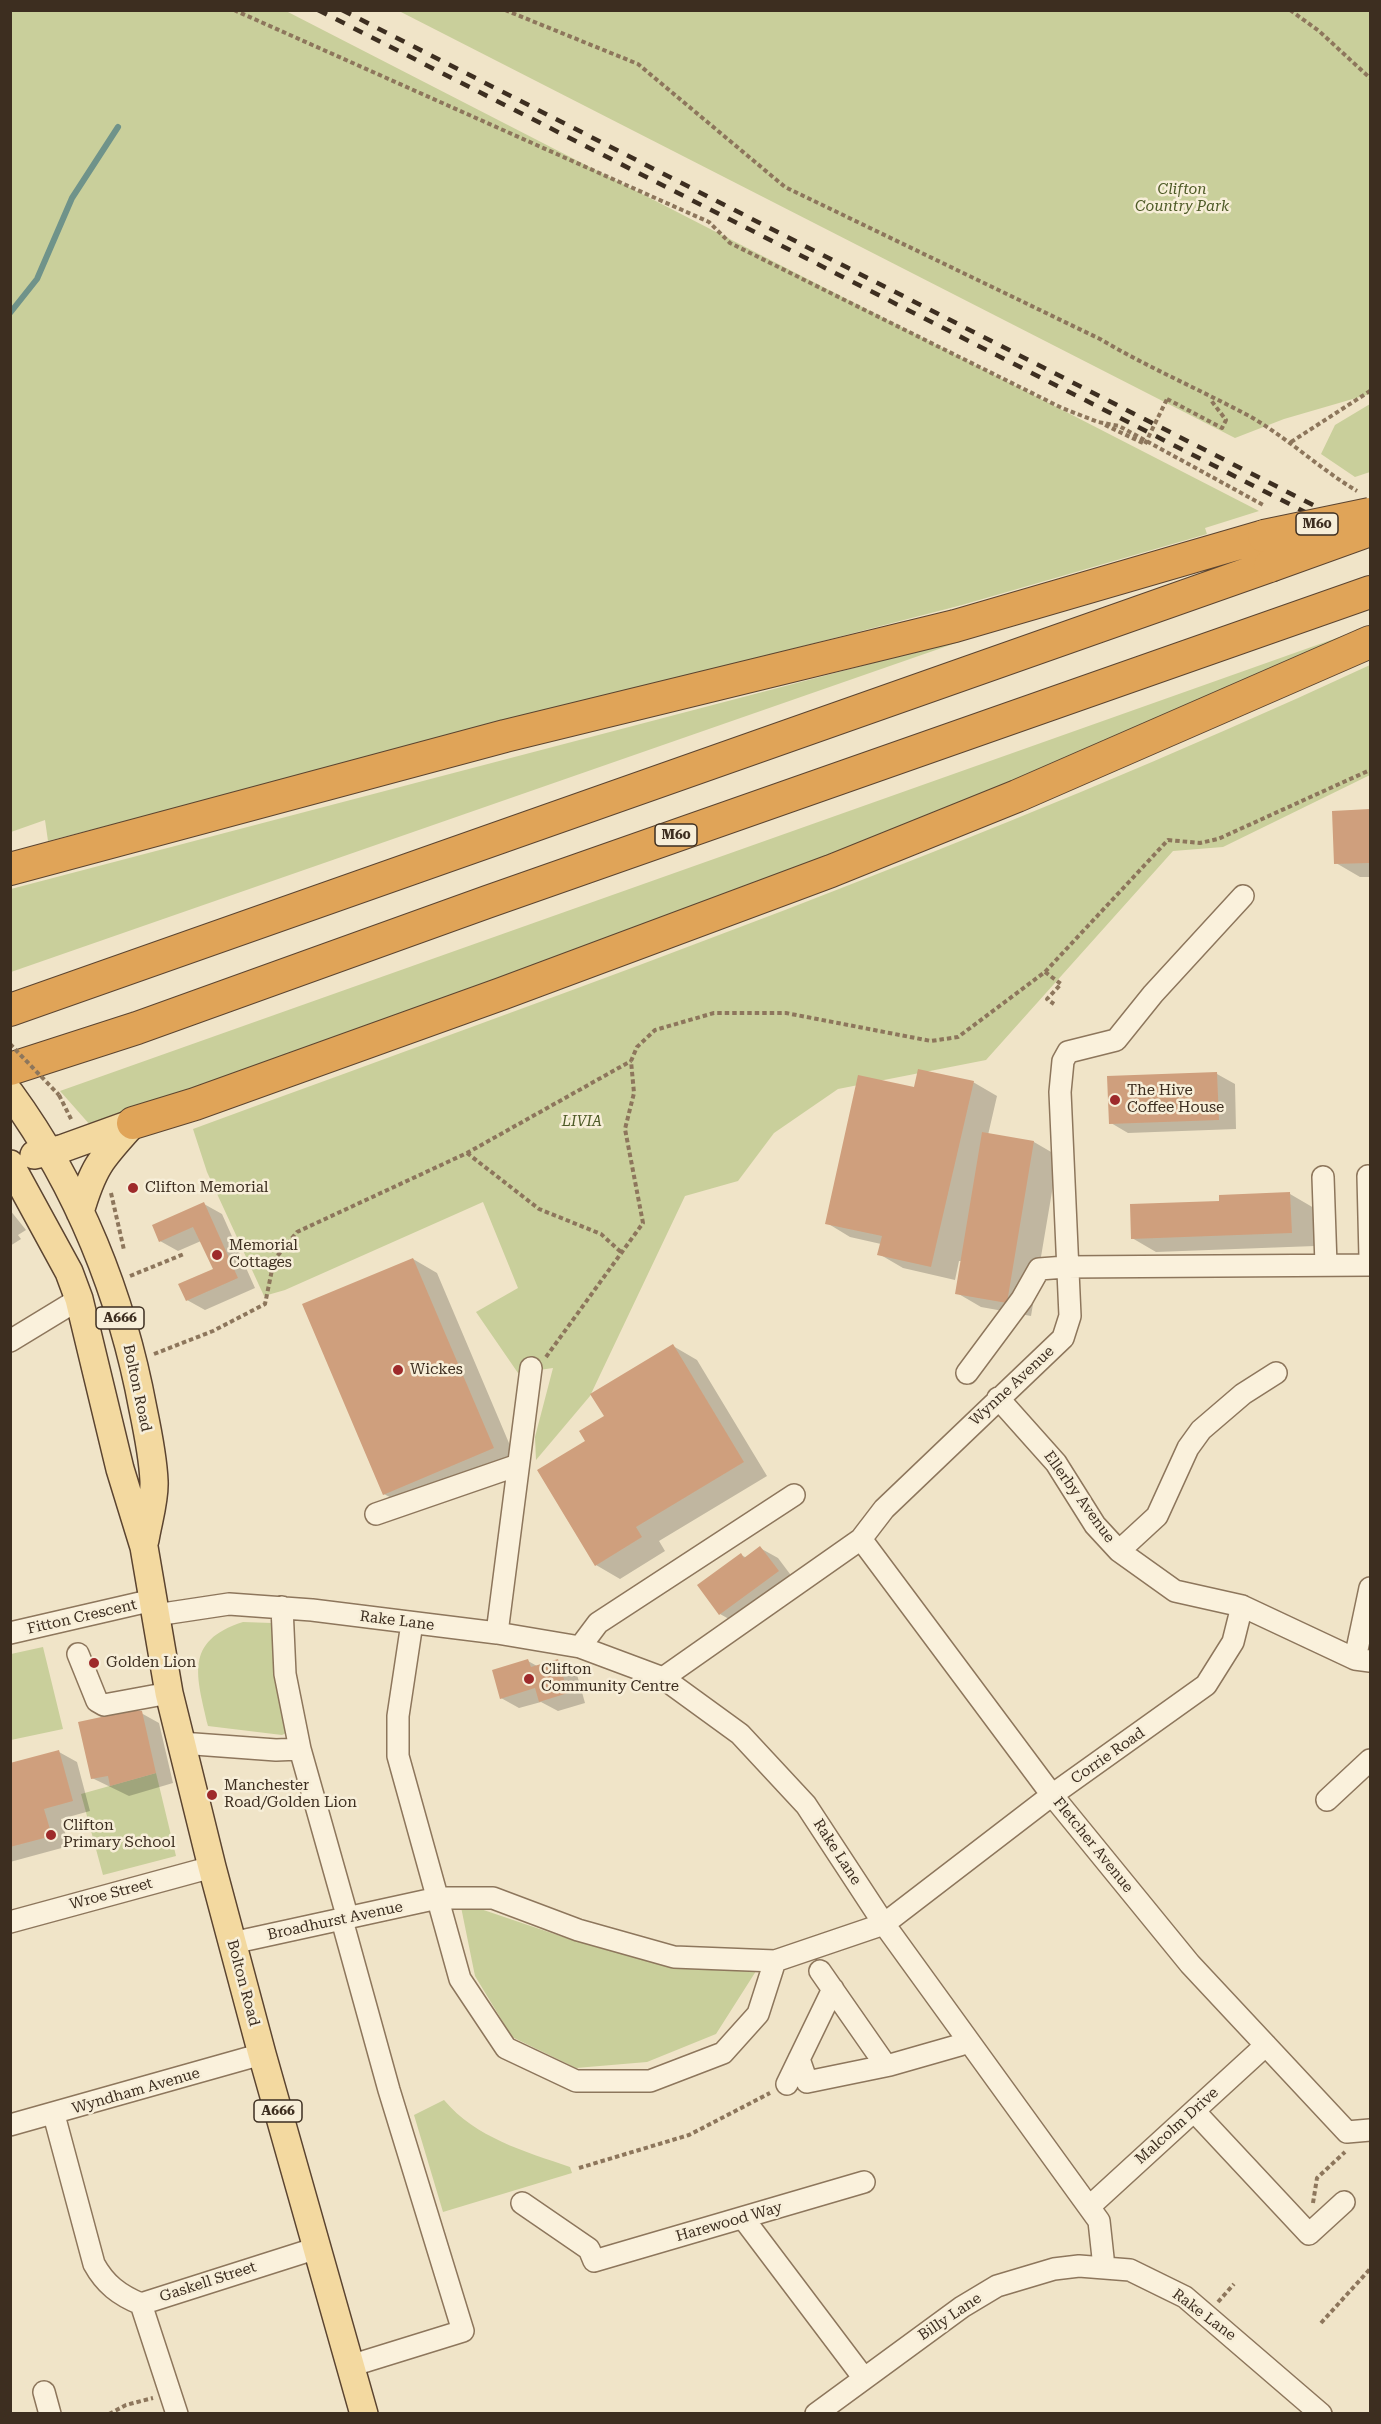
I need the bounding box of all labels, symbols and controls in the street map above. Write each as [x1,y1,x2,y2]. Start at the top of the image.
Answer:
park label: Clifton Country Park [1135,181,1229,216]
road number: M60 [1296,513,1338,535]
road number: M60 [655,824,697,846]
place label: The Hive Coffee House [1127,1082,1224,1117]
marker: The Hive Coffee House [1108,1093,1122,1107]
park label: LIVIA [562,1113,602,1131]
place label: Clifton Memorial [145,1179,268,1197]
marker: Clifton Memorial [126,1181,140,1195]
place label: Memorial Cottages [229,1237,298,1272]
marker: Memorial Cottages [210,1248,224,1262]
road number: A666 [96,1307,144,1329]
street label: Wynne Avenue [966,1342,1058,1430]
street label: Bolton Road [119,1343,155,1433]
place label: Wickes [410,1361,463,1379]
marker: Wickes [391,1363,405,1377]
street label: Ellerby Avenue [1040,1448,1118,1546]
street label: Fitton Crescent [26,1596,138,1638]
street label: Rake Lane [359,1607,435,1635]
place label: Golden Lion [106,1654,196,1672]
marker: Golden Lion [87,1656,101,1670]
place label: Clifton Community Centre [541,1661,679,1696]
marker: Clifton Community Centre [522,1672,536,1686]
street label: Corrie Road [1068,1724,1148,1788]
place label: Manchester Road/Golden Lion [224,1777,357,1812]
marker: Manchester Road/Golden Lion [205,1788,219,1802]
street label: Fletcher Avenue [1049,1794,1137,1896]
street label: Rake Lane [809,1816,865,1888]
place label: Clifton Primary School [63,1817,175,1852]
marker: Clifton Primary School [44,1828,58,1842]
street label: Wroe Street [68,1874,154,1914]
street label: Broadhurst Avenue [266,1898,404,1944]
street label: Bolton Road [223,1938,263,2028]
street label: Wyndham Avenue [70,2064,202,2118]
street label: Malcolm Drive [1132,2084,1222,2168]
road number: A666 [254,2100,302,2122]
street label: Harewood Way [674,2198,784,2246]
street label: Gaskell Street [157,2258,259,2306]
street label: Rake Lane [1169,2285,1239,2345]
street label: Billy Lane [915,2289,985,2345]

